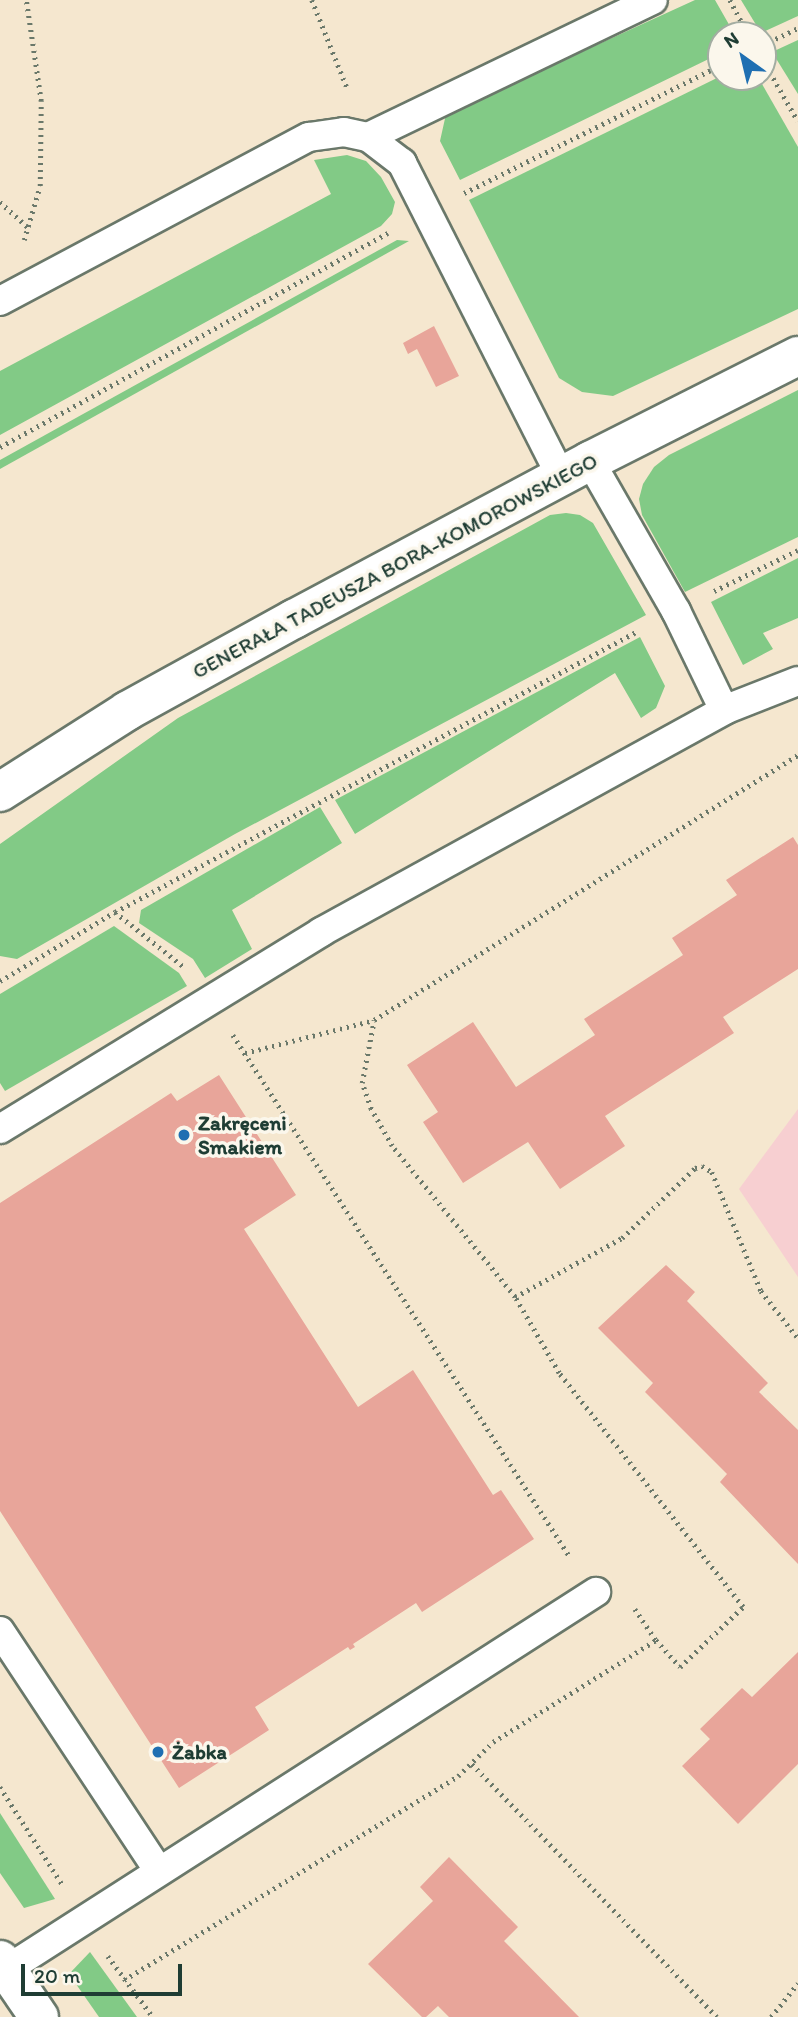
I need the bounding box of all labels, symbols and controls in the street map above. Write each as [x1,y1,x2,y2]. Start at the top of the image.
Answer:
north arrow [707,21,777,91]
text: N [719,27,743,53]
street label: GENERAŁA TADEUSZA BORA-KOMOROWSKIEGO [188,448,602,684]
place label: Zakręceni Smakiem [198,1110,287,1160]
marker: Zakręceni Smakiem [176,1127,192,1143]
place label: Żabka [172,1739,227,1765]
marker: Żabka [150,1744,166,1760]
scale bar [24,1951,186,1995]
text: 20 m [34,1963,80,1988]

